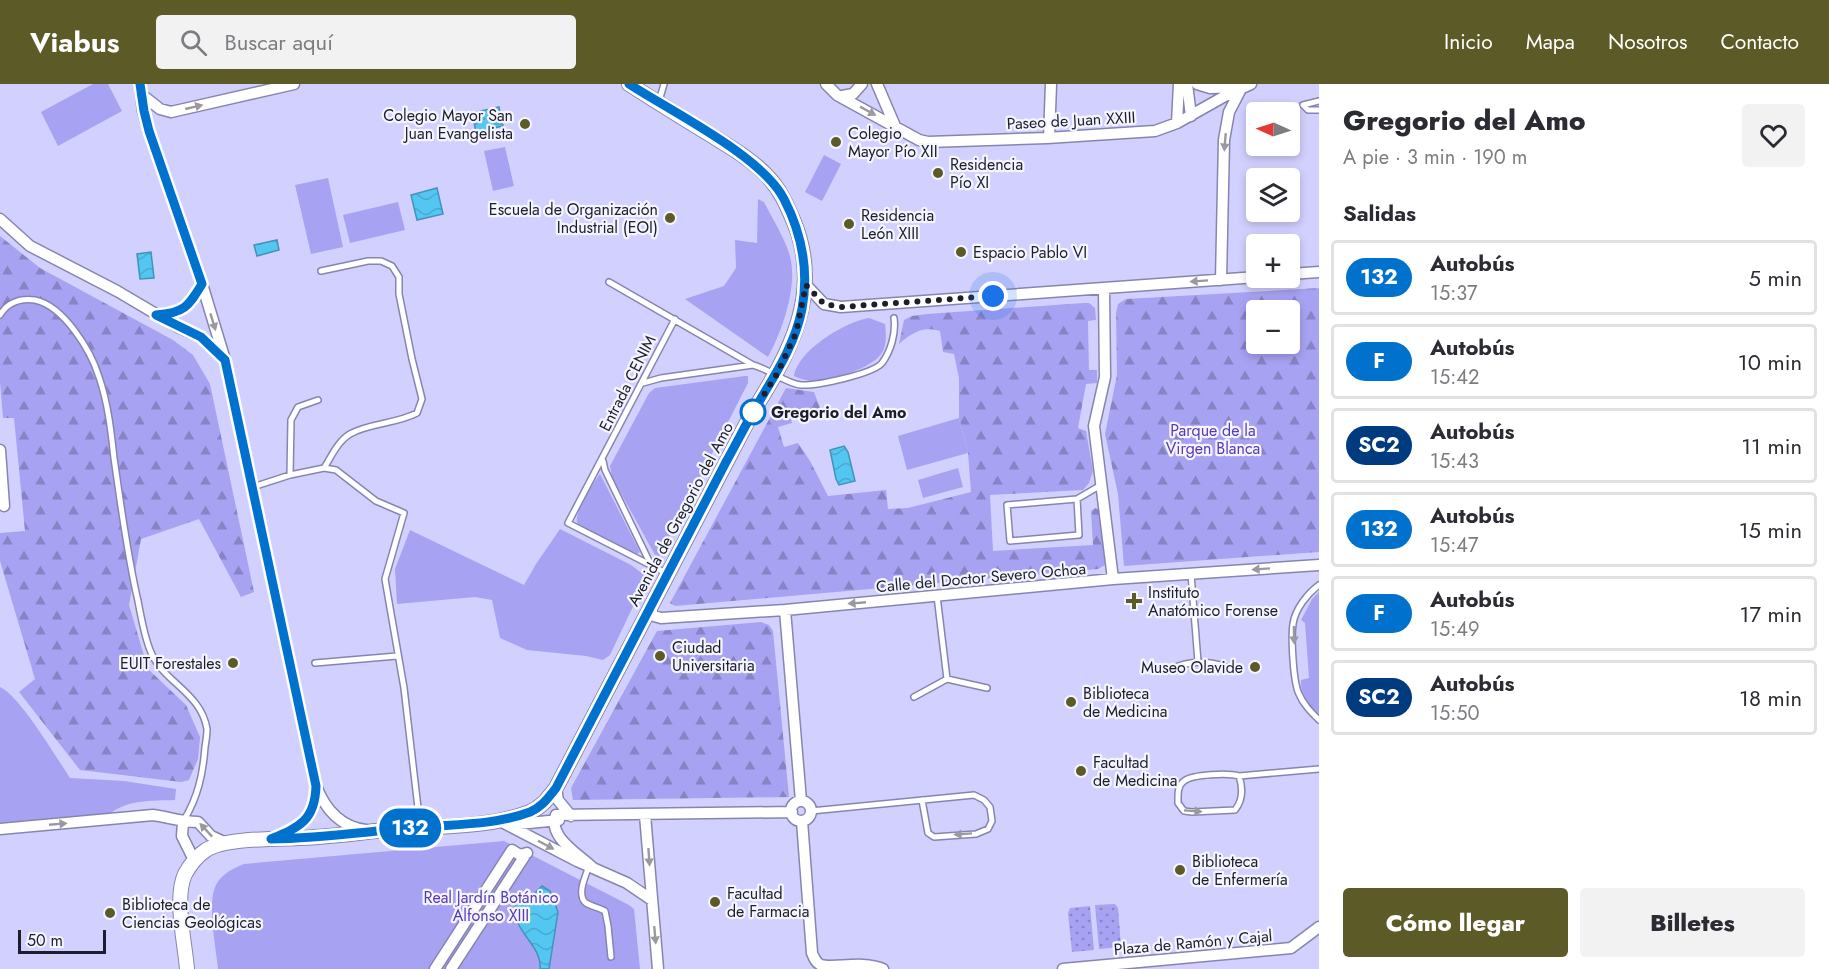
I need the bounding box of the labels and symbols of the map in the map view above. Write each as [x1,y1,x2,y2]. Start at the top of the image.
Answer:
one-way arrow [184,102,203,112]
north arrow [1246,102,1300,156]
place label: Colegio Mayor San Juan Evangelista [383,104,513,145]
one-way arrow [860,106,877,116]
street label: Paseo de Juan XXIII [1006,106,1136,135]
marker: Colegio Mayor San Juan Evangelista [518,117,532,131]
place label: Colegio Mayor Pío XII [848,122,938,163]
one-way arrow [1220,133,1230,152]
marker: Colegio Mayor Pío XII [829,135,843,149]
place label: Residencia Pío XI [950,153,1023,194]
marker: Residencia Pío XI [931,166,945,180]
place label: Escuela de Organización Industrial (EOI) [489,198,658,239]
place label: Residencia León XIII [861,204,934,245]
marker: Escuela de Organización Industrial (EOI) [663,211,677,225]
marker: Residencia León XIII [842,217,856,231]
place label: Espacio Pablo VI [973,241,1087,264]
marker: Espacio Pablo VI [954,245,968,259]
one-way arrow [1189,276,1208,286]
your location [978,281,1008,311]
one-way arrow [209,313,218,331]
street label: Entrada CENIM [593,331,662,435]
marker: Gregorio del Amo [740,399,766,425]
place label: Gregorio del Amo [771,401,906,424]
street label: Avenida de Gregorio del Amo [622,418,739,610]
park label: Parque de la Virgen Blanca [1166,419,1260,460]
street label: Calle del Doctor Severo Ochoa [875,557,1087,598]
one-way arrow [1251,564,1270,573]
place label: Instituto Anatómico Forense [1148,581,1278,622]
marker: Instituto Anatómico Forense [1125,592,1143,610]
one-way arrow [848,598,867,608]
one-way arrow [1289,625,1298,644]
place label: Ciudad Universitaria [672,636,755,677]
marker: Ciudad Universitaria [653,649,667,663]
place label: EUIT Forestales [120,652,221,675]
marker: EUIT Forestales [226,656,240,670]
place label: Museo Olavide [1141,656,1243,679]
marker: Museo Olavide [1248,660,1262,674]
place label: Biblioteca de Medicina [1083,682,1168,723]
marker: Biblioteca de Medicina [1064,695,1078,709]
place label: Facultad de Medicina [1093,751,1178,792]
marker: Facultad de Medicina [1074,764,1088,778]
one-way arrow [1184,806,1203,816]
line badge: 132 [376,808,444,848]
one-way arrow [49,819,68,829]
one-way arrow [199,823,213,837]
one-way arrow [953,830,972,839]
one-way arrow [537,840,554,850]
one-way arrow [644,848,653,867]
place label: Biblioteca de Enfermería [1192,850,1288,891]
marker: Biblioteca de Enfermería [1173,863,1187,877]
place label: Facultad de Farmacia [727,882,810,923]
park label: Real Jardín Botánico Alfonso XIII [423,886,559,927]
place label: Biblioteca de Ciencias Geológicas [122,893,261,934]
marker: Facultad de Farmacia [708,895,722,909]
marker: Biblioteca de Ciencias Geológicas [103,906,117,920]
street label: Plaza de Ramón y Cajal [1113,924,1273,961]
one-way arrow [650,925,660,944]
scale bar [18,927,106,954]

